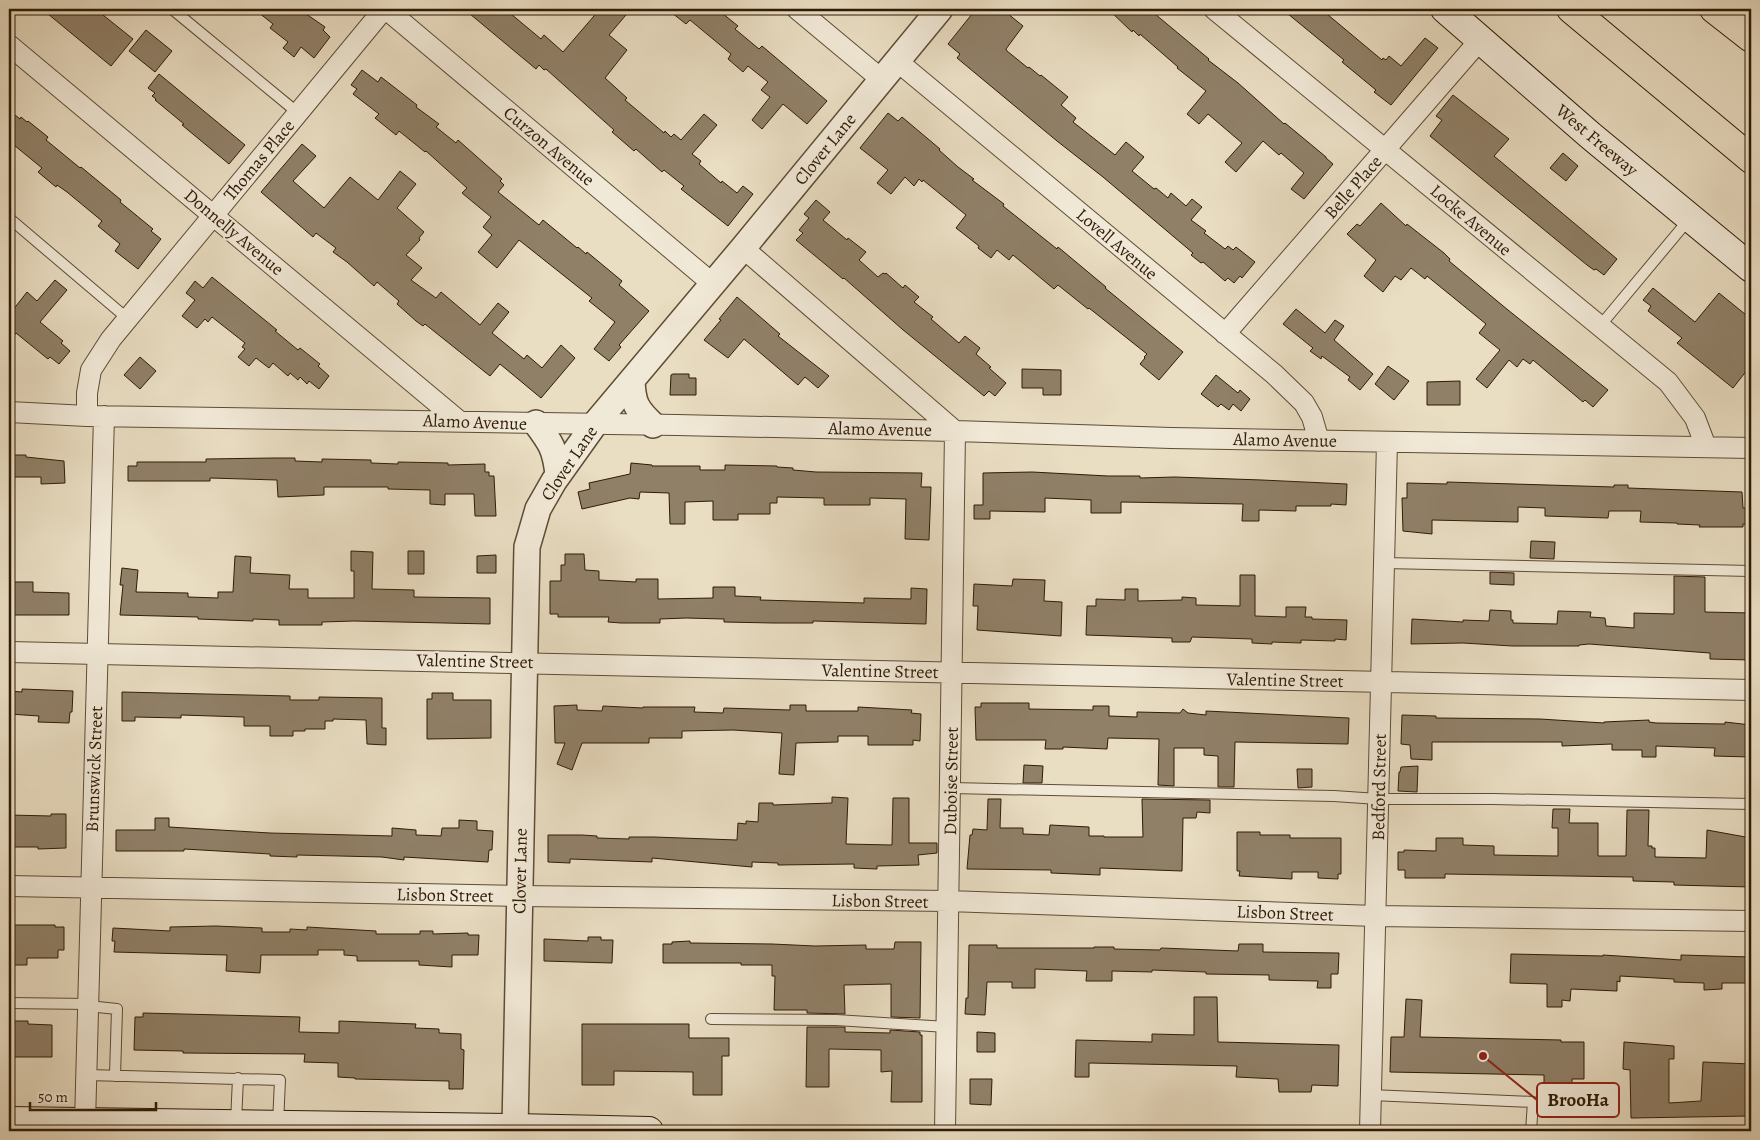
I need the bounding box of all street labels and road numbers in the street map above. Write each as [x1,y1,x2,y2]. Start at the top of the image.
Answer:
street label: West Freeway [1550,98,1644,182]
street label: Curzon Avenue [498,101,600,191]
street label: Clover Lane [789,108,861,190]
street label: Thomas Place [218,114,300,206]
street label: Belle Place [1319,150,1387,224]
street label: Locke Avenue [1425,179,1517,261]
street label: Donnelly Avenue [179,183,289,281]
street label: Lovell Avenue [1071,203,1163,285]
street label: Alamo Avenue [422,408,527,436]
street label: Alamo Avenue [827,416,932,442]
street label: Clover Lane [535,421,603,505]
street label: Alamo Avenue [1232,427,1337,453]
street label: Valentine Street [415,648,534,674]
street label: Valentine Street [820,658,939,684]
street label: Valentine Street [1225,667,1344,693]
street label: Brunswick Street [80,705,108,833]
street label: Duboise Street [938,726,964,836]
street label: Bedford Street [1366,733,1392,841]
street label: Clover Lane [507,828,533,914]
street label: Lisbon Street [396,882,494,908]
street label: Lisbon Street [831,888,929,914]
street label: Lisbon Street [1236,899,1334,927]

